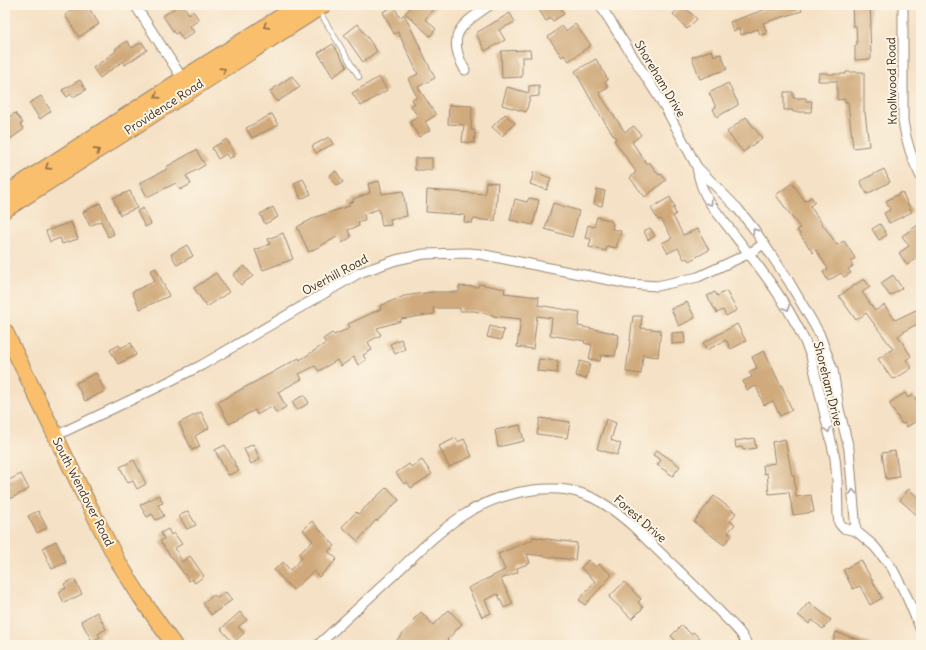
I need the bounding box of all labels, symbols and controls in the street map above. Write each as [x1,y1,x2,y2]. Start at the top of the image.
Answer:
one-way arrow [263,21,270,29]
street label: Knollwood Road [883,37,900,125]
street label: Shoreham Drive [632,38,689,120]
one-way arrow [219,67,226,75]
street label: Providence Road [121,76,206,138]
one-way arrow [154,91,161,98]
one-way arrow [93,148,100,156]
one-way arrow [45,162,52,169]
one-way arrow [705,199,713,206]
one-way arrow [752,228,760,235]
street label: Overhill Road [299,251,370,298]
one-way arrow [782,304,789,311]
street label: Shoreham Drive [811,340,846,428]
one-way arrow [823,426,832,433]
street label: South Wendover Road [49,435,117,549]
one-way arrow [848,489,857,495]
street label: Forest Drive [611,492,670,546]

